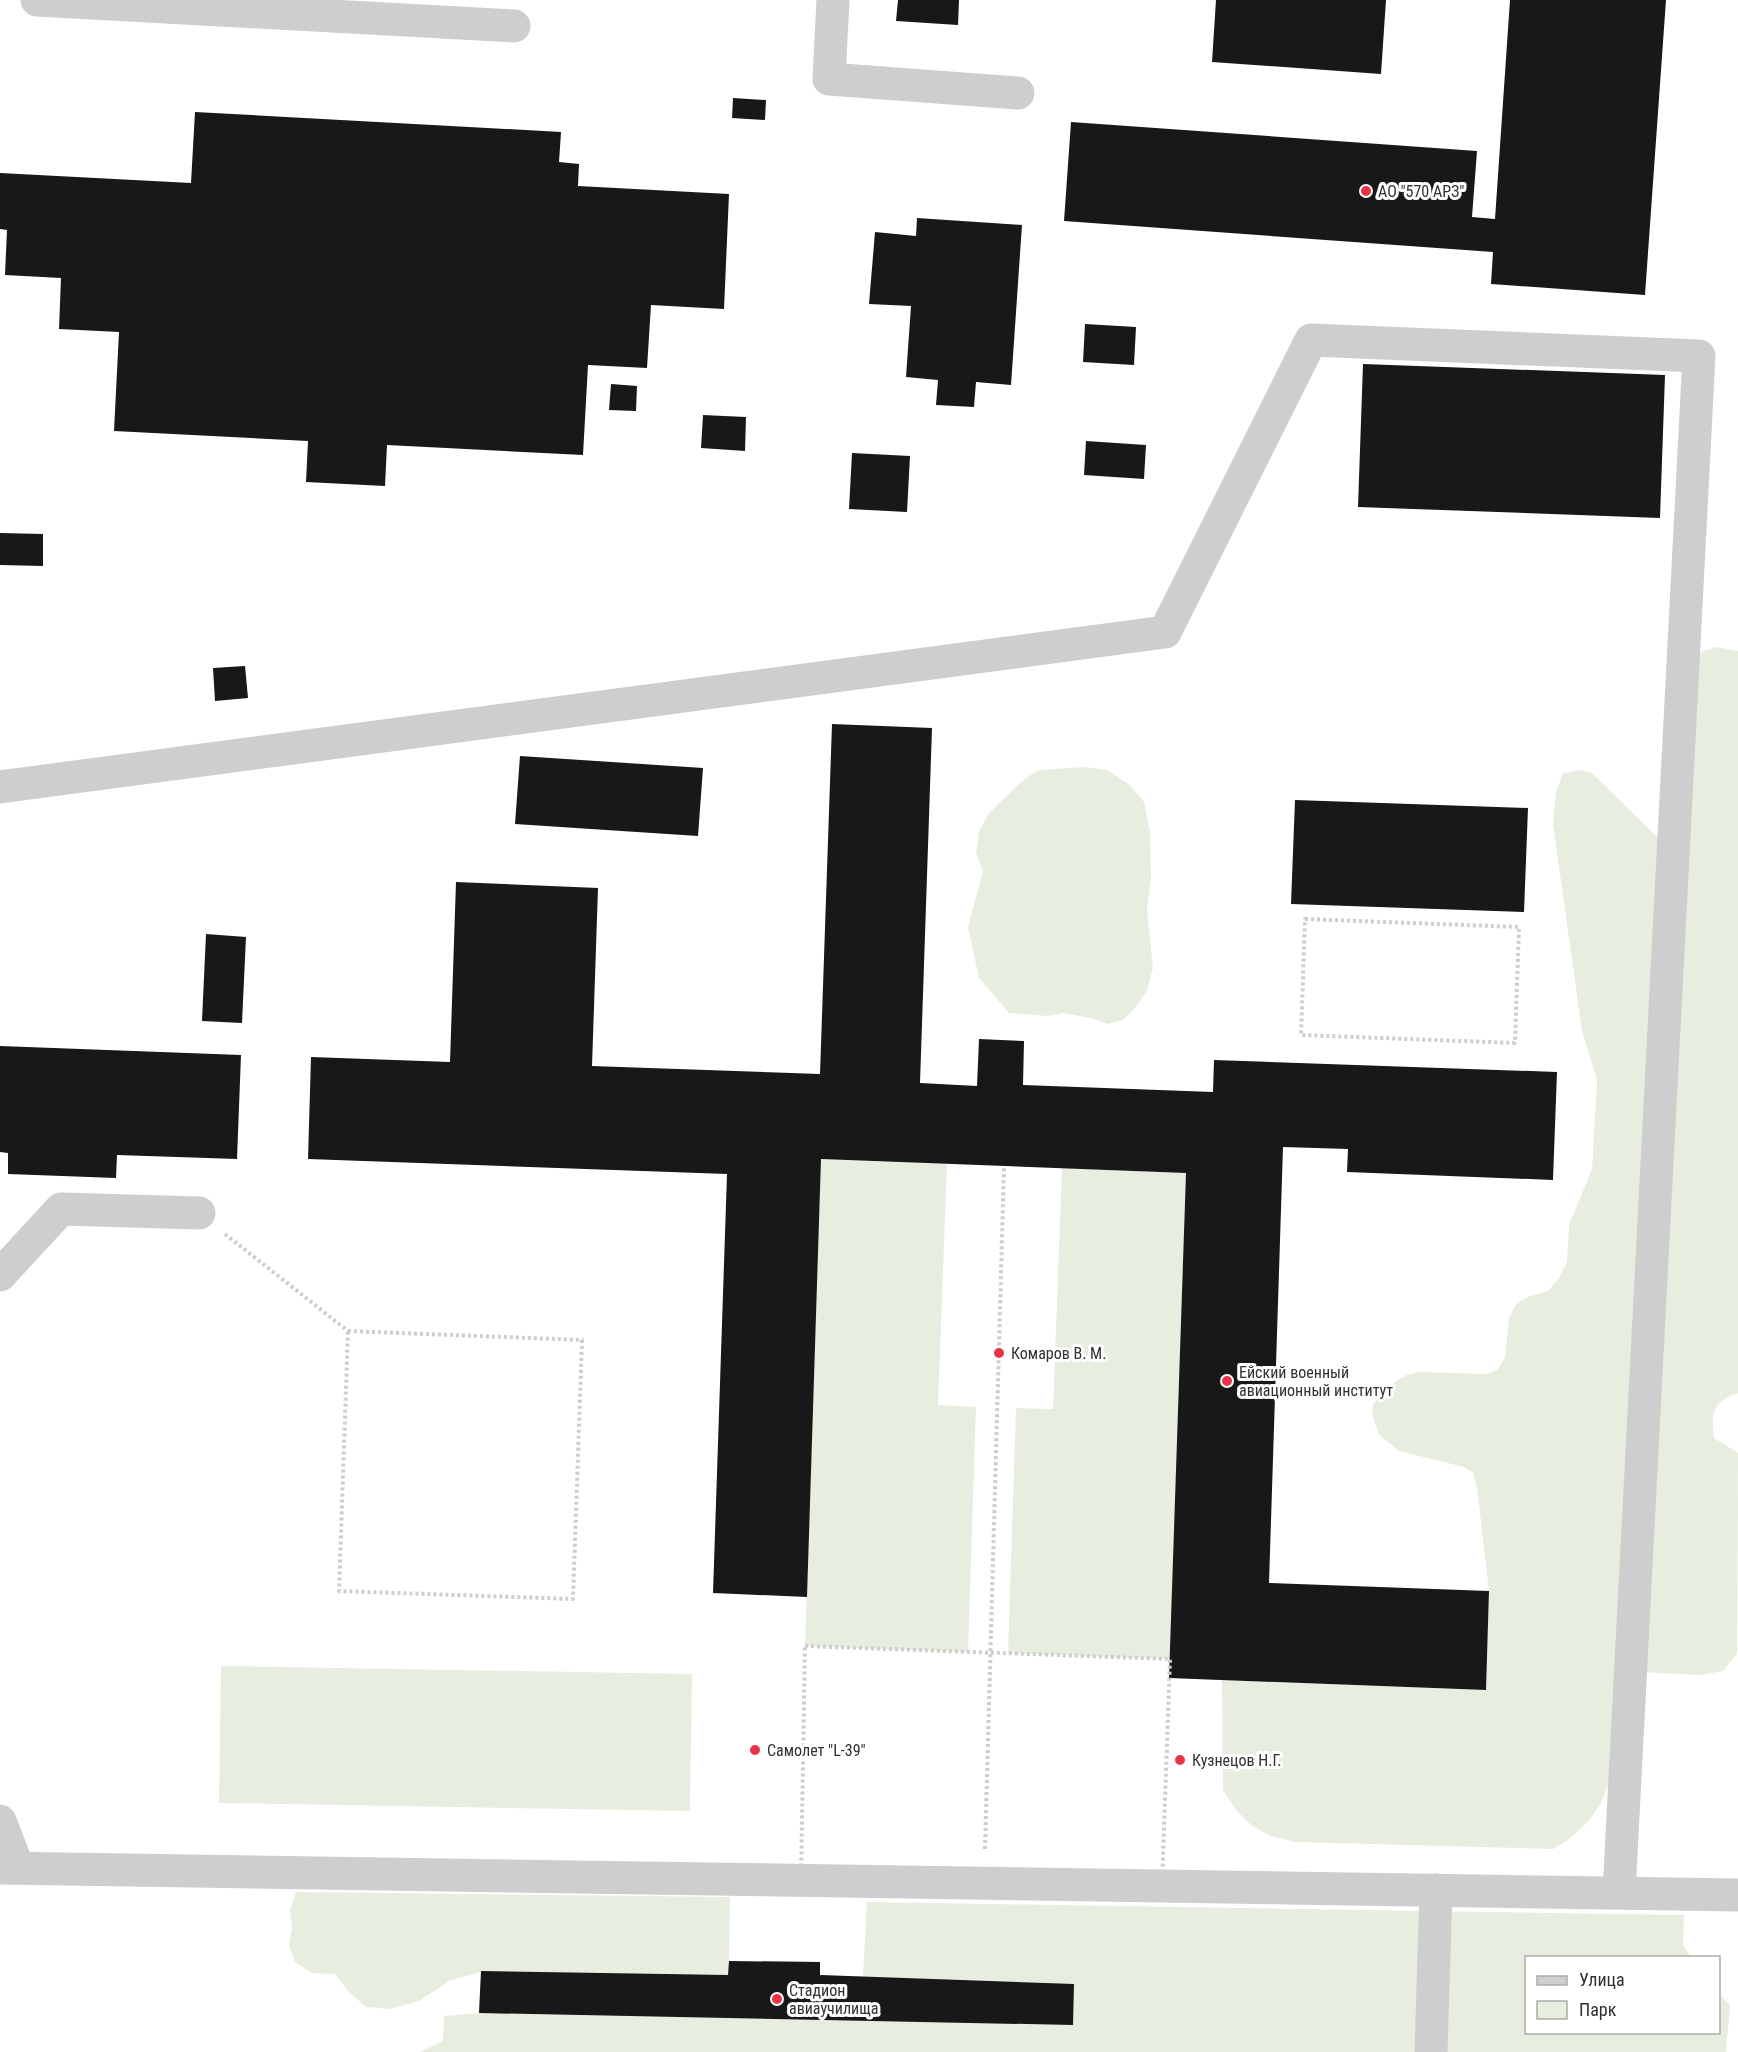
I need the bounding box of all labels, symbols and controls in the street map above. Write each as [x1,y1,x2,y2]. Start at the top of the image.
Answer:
place label: АО "570 АРЗ" [1378,182,1464,201]
marker: АО "570 АРЗ" [1359,184,1373,198]
place label: Комаров В. М. [1011,1344,1106,1363]
marker: Комаров В. М. [992,1346,1006,1360]
place label: Ейский военный авиационный институт [1239,1363,1393,1400]
marker: Ейский военный авиационный институт [1220,1374,1234,1388]
place label: Самолет "L-39" [767,1741,866,1760]
marker: Самолет "L-39" [748,1743,762,1757]
place label: Кузнецов Н.Г. [1192,1751,1281,1770]
marker: Кузнецов Н.Г. [1173,1753,1187,1767]
legend [1525,1956,1720,2034]
text: Улица [1579,1969,1625,1990]
place label: Стадион авиаучилища [789,1981,878,2018]
marker: Стадион авиаучилища [770,1992,784,2006]
text: Парк [1579,1999,1617,2020]

